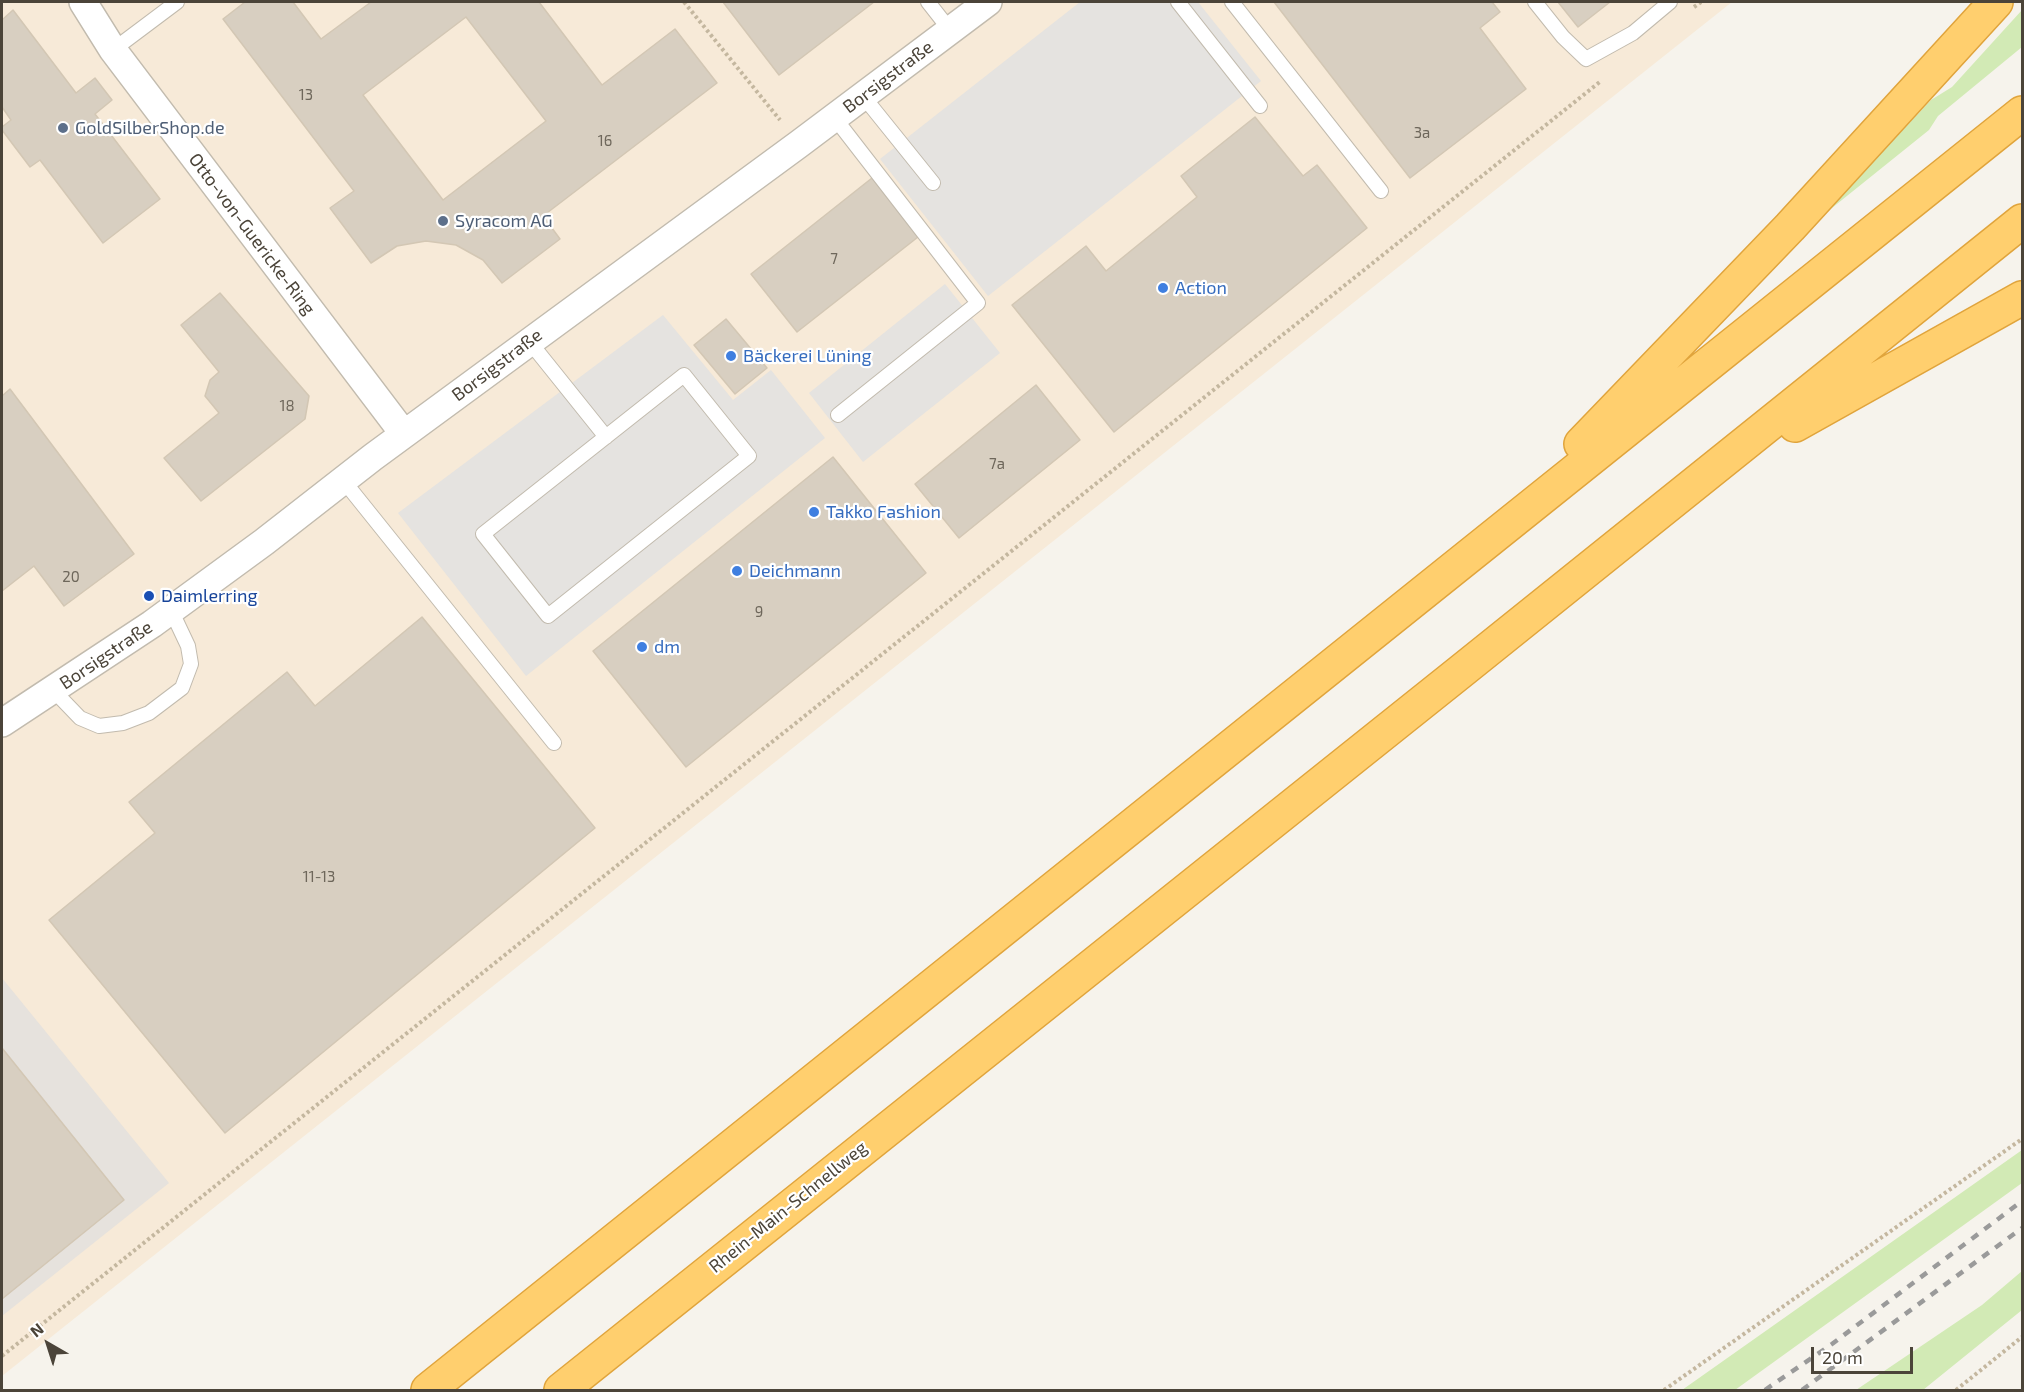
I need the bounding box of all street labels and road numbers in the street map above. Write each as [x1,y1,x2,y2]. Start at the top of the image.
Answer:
street label: Borsigstraße [839,36,937,118]
street label: Otto-von-Guericke-Ring [184,149,320,319]
street label: Borsigstraße [448,324,546,406]
street label: Borsigstraße [56,616,156,694]
street label: Rhein-Main-Schnellweg [705,1137,871,1277]

